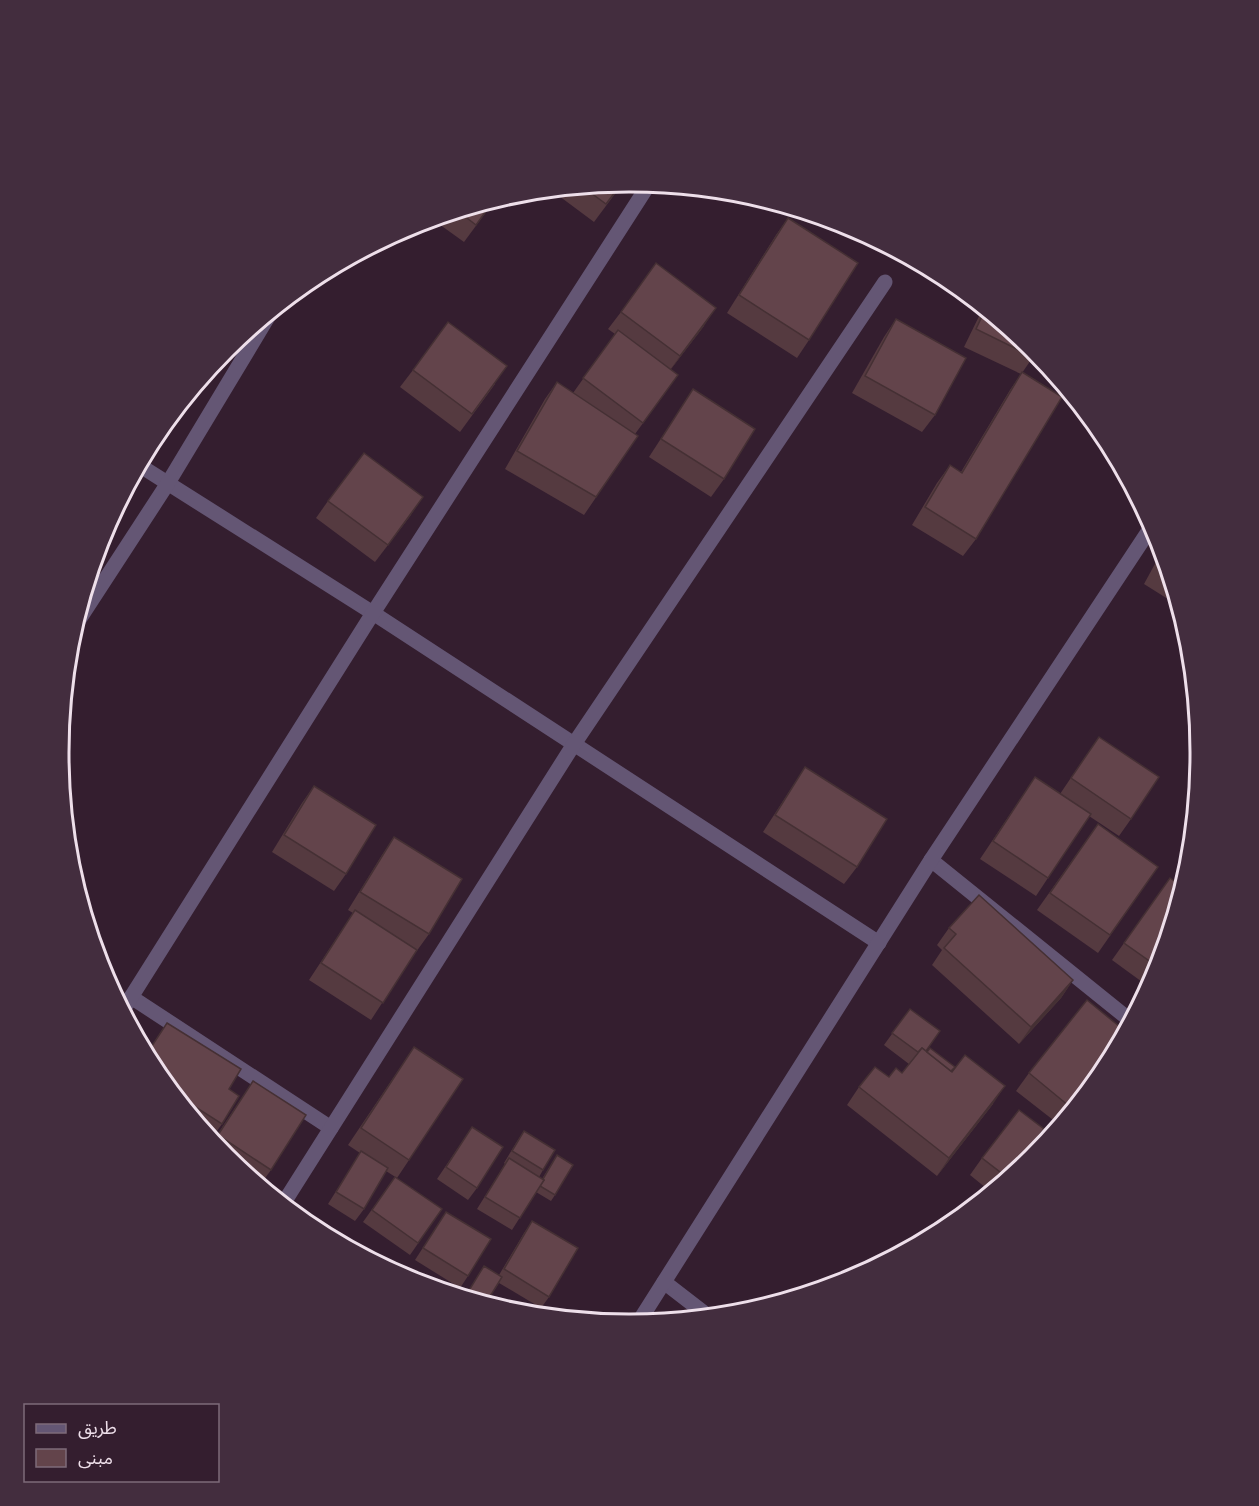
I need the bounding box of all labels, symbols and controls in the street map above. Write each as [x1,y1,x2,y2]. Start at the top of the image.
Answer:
legend [24,1404,219,1482]
text: طريق [78,1416,117,1439]
text: مبنى [78,1446,113,1469]

